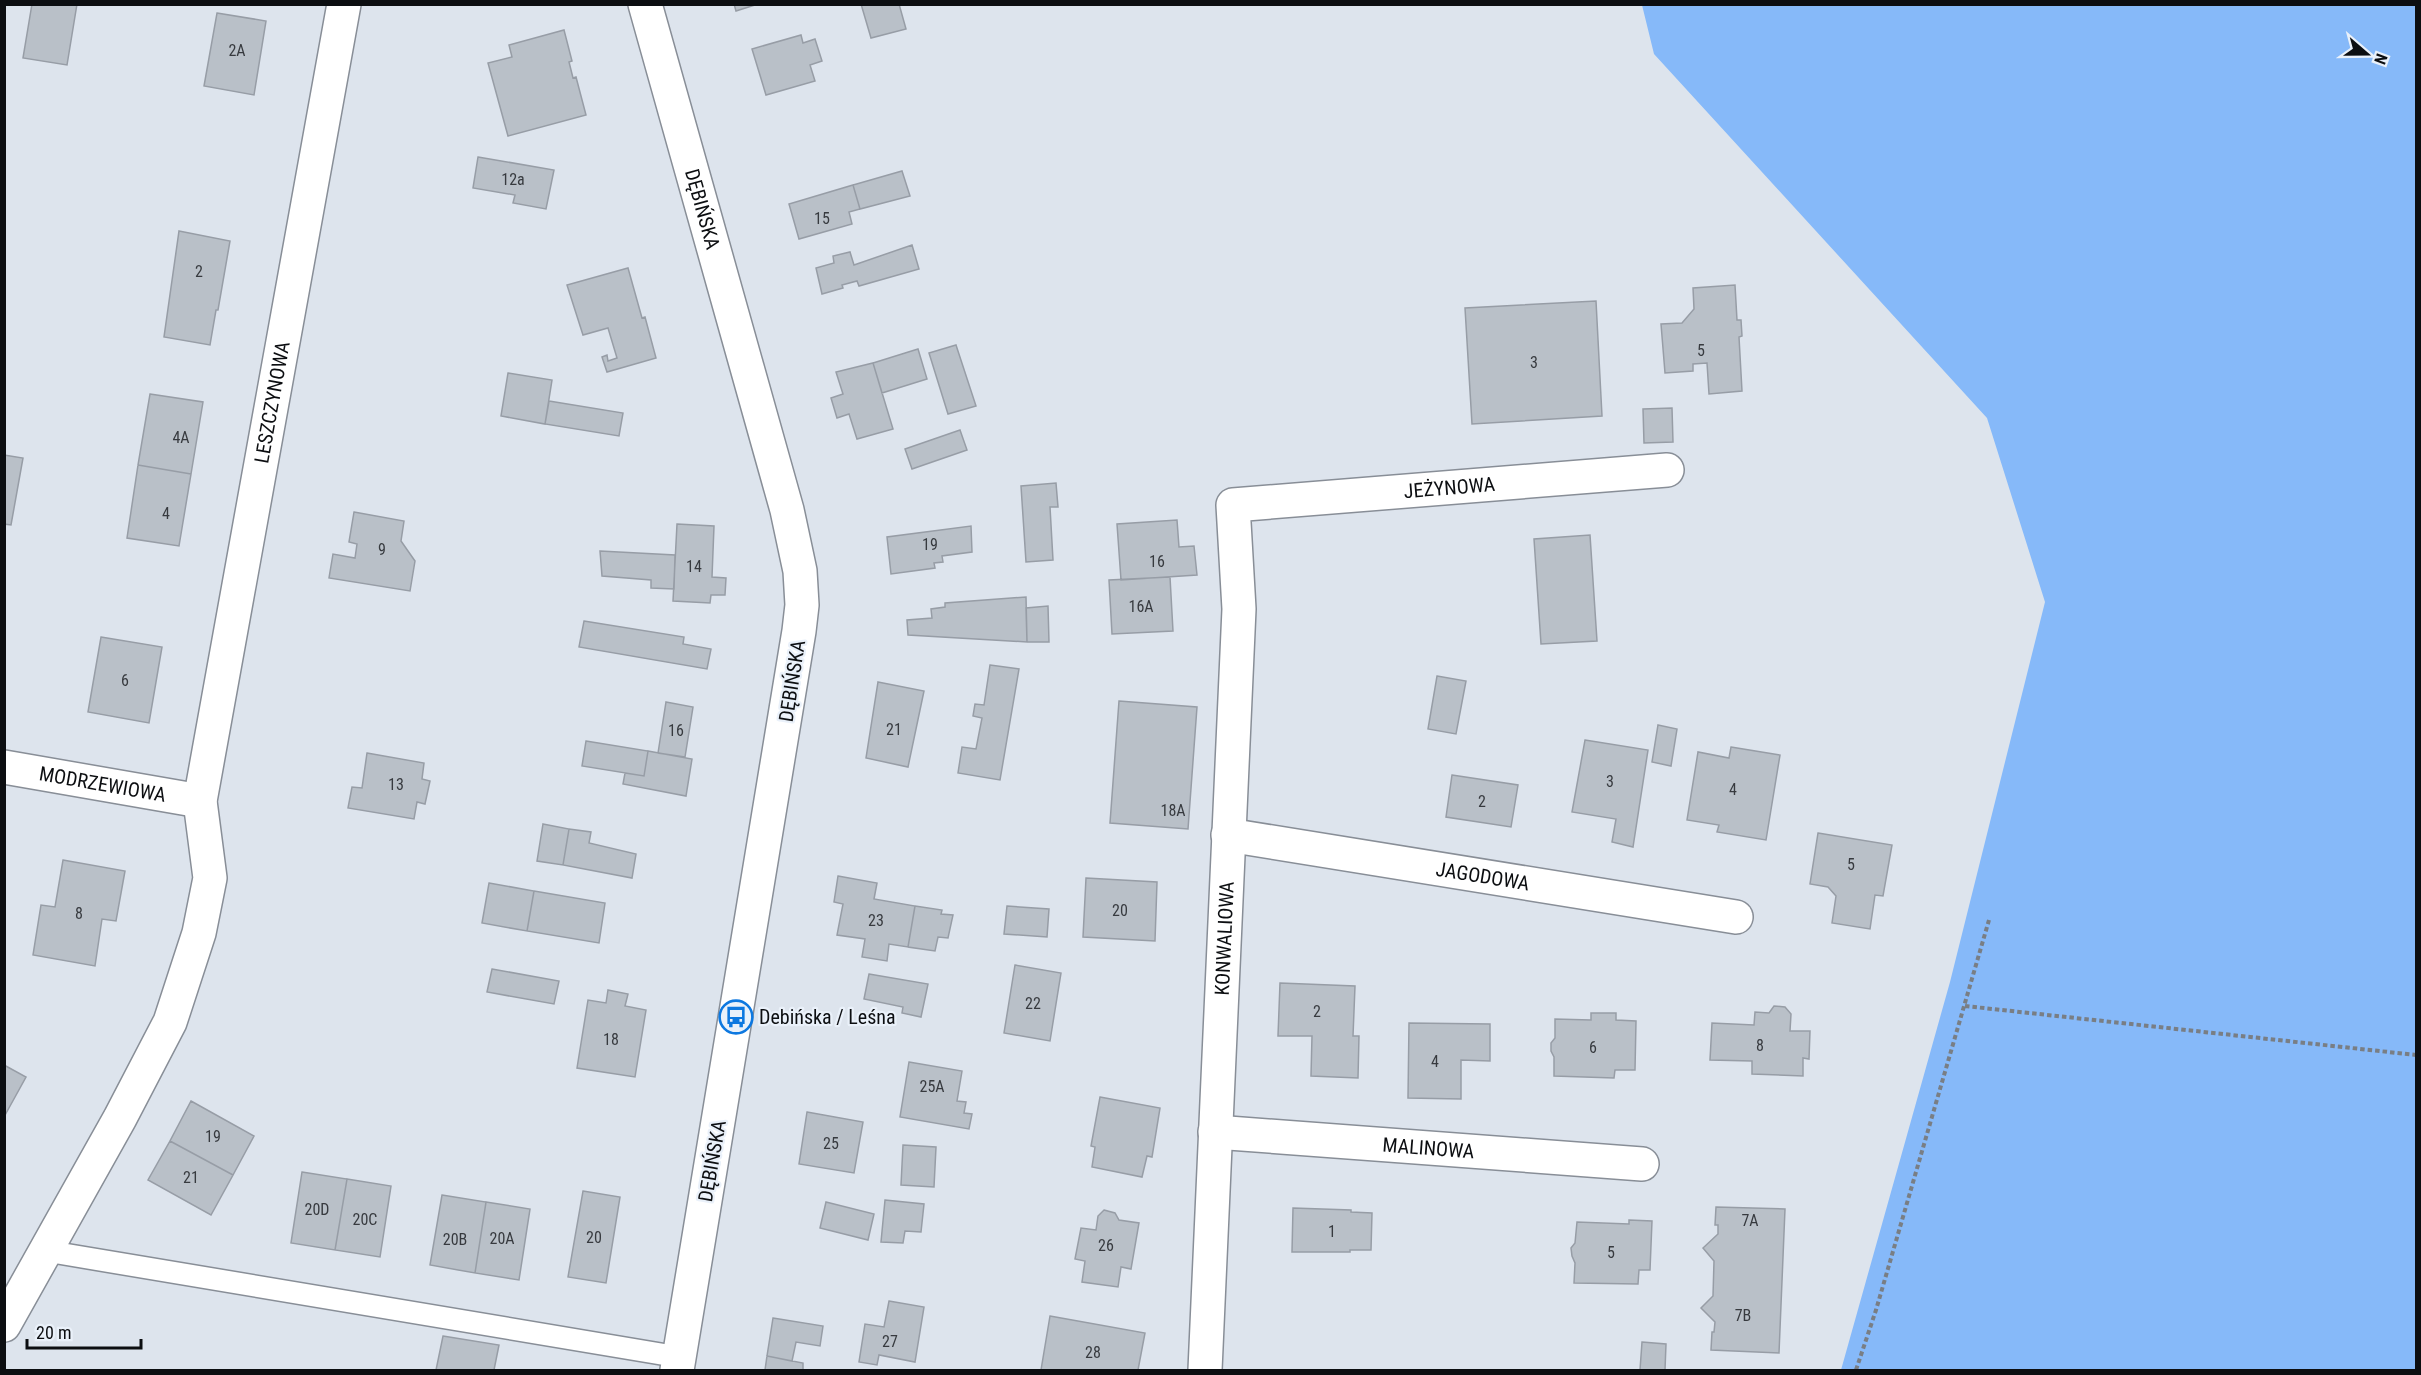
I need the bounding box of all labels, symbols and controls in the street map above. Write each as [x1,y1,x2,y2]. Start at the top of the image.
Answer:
north arrow [2337,24,2397,84]
house number: 2A [228,41,246,60]
text: N [2370,51,2391,67]
street label: DĘBIŃSKA [680,166,725,252]
house number: 12a [501,170,525,189]
house number: 15 [814,209,830,228]
house number: 2 [195,262,203,281]
street label: LESZCZYNOWA [249,339,295,465]
house number: 5 [1697,341,1705,360]
house number: 3 [1530,353,1538,372]
house number: 4A [172,428,190,447]
street label: JEŻYNOWA [1403,472,1496,503]
house number: 4 [162,504,170,523]
house number: 19 [922,535,938,554]
house number: 9 [378,540,386,559]
house number: 16 [1149,552,1165,571]
house number: 14 [686,557,702,576]
house number: 16A [1128,597,1154,616]
street label: DĘBIŃSKA [774,638,810,724]
house number: 6 [121,671,129,690]
house number: 21 [886,720,902,739]
house number: 16 [668,721,684,740]
street label: MODRZEWIOWA [37,761,168,807]
house number: 3 [1606,772,1614,791]
house number: 13 [388,775,404,794]
house number: 4 [1729,780,1737,799]
house number: 2 [1478,792,1486,811]
house number: 18A [1160,801,1186,820]
house number: 5 [1847,855,1855,874]
street label: JAGODOWA [1434,857,1532,896]
street label: KONWALIOWA [1210,880,1239,996]
house number: 20 [1112,901,1128,920]
house number: 8 [75,904,83,923]
house number: 23 [868,911,884,930]
house number: 22 [1025,994,1041,1013]
bus stop icon: Debińska / Leśna [718,999,754,1035]
house number: 2 [1313,1002,1321,1021]
place label: Debińska / Leśna [759,1005,896,1029]
house number: 18 [603,1030,619,1049]
house number: 8 [1756,1036,1764,1055]
house number: 6 [1589,1038,1597,1057]
house number: 4 [1431,1052,1439,1071]
house number: 25A [919,1077,945,1096]
street label: DĘBIŃSKA [693,1118,731,1204]
house number: 19 [205,1127,221,1146]
street label: MALINOWA [1382,1133,1476,1163]
house number: 25 [823,1134,839,1153]
house number: 21 [183,1168,199,1187]
house number: 20D [305,1200,329,1219]
house number: 20C [353,1210,377,1229]
house number: 7A [1741,1211,1759,1230]
house number: 1 [1328,1222,1336,1241]
house number: 20 [586,1228,602,1247]
house number: 20A [489,1229,515,1248]
house number: 20B [443,1230,467,1249]
house number: 26 [1098,1236,1114,1255]
house number: 5 [1607,1243,1615,1262]
house number: 7B [1735,1306,1751,1325]
scale bar [27,1312,141,1350]
text: 20 m [36,1322,71,1343]
house number: 27 [882,1332,898,1351]
house number: 28 [1085,1343,1101,1362]

